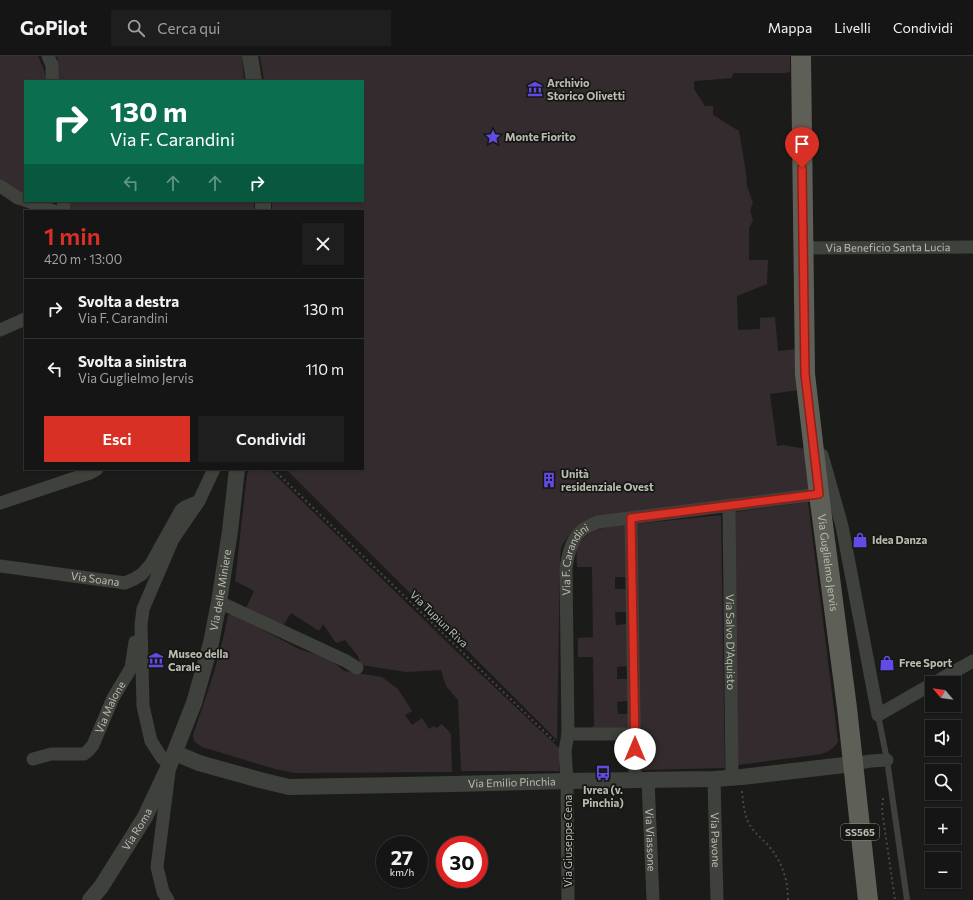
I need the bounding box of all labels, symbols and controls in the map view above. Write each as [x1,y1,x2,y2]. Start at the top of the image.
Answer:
search box [111,10,391,46]
text: GoPilot [20,16,87,39]
icon: search [125,17,147,39]
text: Cerca qui [157,19,220,37]
text: Mappa [768,19,812,36]
text: Livelli [834,19,871,36]
text: Condividi [893,19,953,36]
place label: Archivio Storico Olivetti [547,76,625,102]
museum icon: Archivio Storico Olivetti [526,80,544,98]
text: 130 m [110,94,187,128]
icon: right [44,96,96,148]
pin [785,127,819,168]
text: Via F. Carandini [110,128,235,150]
place icon: Monte Fiorito [484,128,502,146]
place label: Monte Fiorito [505,130,576,143]
icon: arrive [791,133,813,155]
icon: left [120,172,142,194]
icon: ahead [162,172,184,194]
icon: ahead [204,172,226,194]
icon: right [246,172,268,194]
text: 1 min [44,221,101,250]
button: close [302,223,344,265]
street label: Via Beneficio Santa Lucia [826,240,950,254]
text: 420 m · 13:00 [44,251,122,267]
text: Svolta a destra [78,292,179,310]
icon: right [44,298,66,320]
text: 130 m [303,300,344,318]
text: Via F. Carandini [78,310,168,326]
text: Svolta a sinistra [78,352,187,370]
icon: left [44,358,66,380]
text: 110 m [305,360,344,378]
text: Via Guglielmo Jervis [78,370,194,386]
button: Esci [44,416,190,462]
button: Condividi [198,416,344,462]
place label: Unità residenziale Ovest [561,467,654,493]
building icon: Unità residenziale Ovest [540,471,558,489]
street label: Via Guglielmo Jervis [816,513,841,612]
street label: Via F. Carandini [559,520,591,596]
shop icon: Idea Danza [851,531,869,549]
place label: Idea Danza [872,533,927,546]
street label: Via delle Miniere [207,548,233,632]
street label: Via Soana [70,569,120,588]
street label: Via Tupiun Riva [408,588,471,650]
street label: Via Salvo D'Aquisto [724,594,738,690]
place label: Museo della Carale [168,647,229,673]
museum icon: Museo della Carale [147,651,165,669]
shop icon: Free Sport [878,654,896,672]
place label: Free Sport [899,656,953,669]
north arrow [925,676,961,712]
map controls [925,676,961,888]
street label: Via Malone [92,678,128,735]
button: sound [925,720,961,756]
position arrow [614,728,656,770]
bus stop icon: Ivrea (v. Pinchia) [594,764,612,782]
button: search [925,764,961,800]
street label: Via Emilio Pinchia [468,774,556,790]
place label: Ivrea (v. Pinchia) [582,783,624,809]
street label: Via Giuseppe Cena [561,795,574,887]
street label: Via Roma [119,806,154,853]
street label: Via Viassone [643,808,659,872]
button: + [925,808,961,844]
street label: Via Pavone [709,812,723,868]
road number: SS565 [841,824,879,840]
speed limit sign: 30 [436,836,488,888]
text: 27 [391,845,413,869]
button: − [925,852,961,888]
text: km/h [390,866,414,878]

